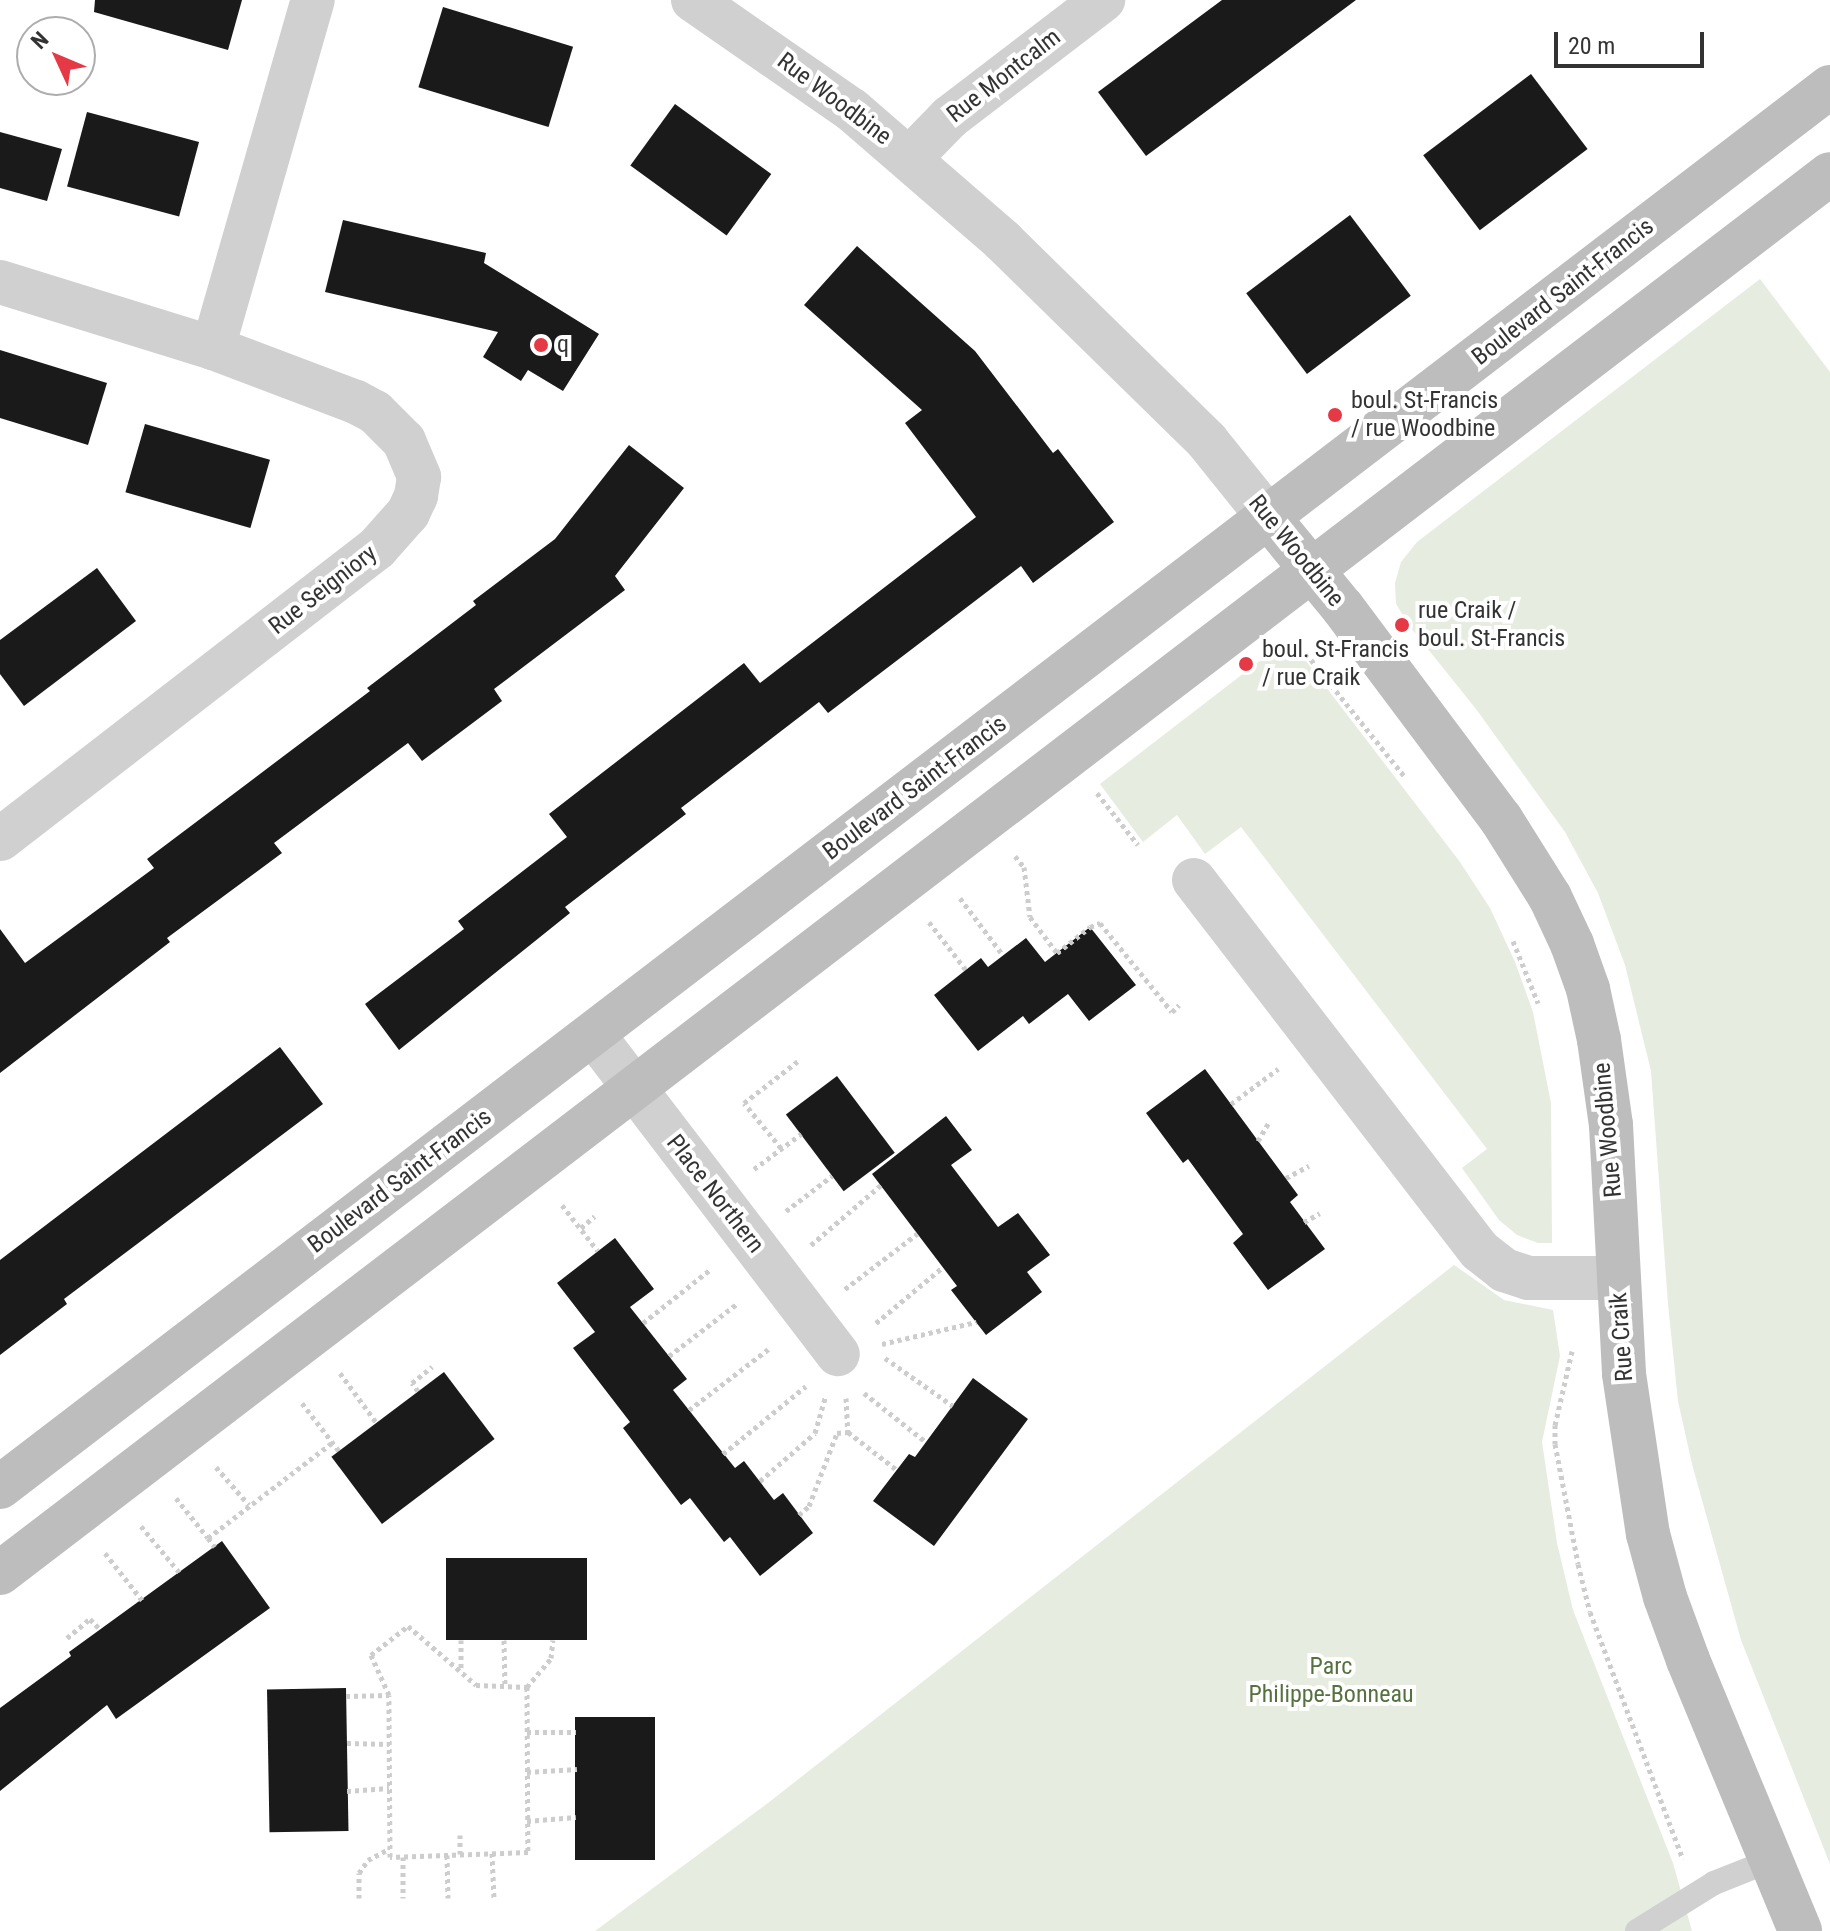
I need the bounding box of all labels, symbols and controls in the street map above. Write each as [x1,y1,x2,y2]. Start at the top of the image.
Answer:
north arrow [16,16,96,96]
scale bar [1558,16,1708,66]
street label: Rue Montcalm [941,23,1067,129]
text: N [26,27,53,54]
text: 20 m [1568,32,1615,60]
street label: Rue Woodbine [771,47,897,151]
street label: Boulevard Saint-Francis [1467,212,1659,372]
place label: q [557,331,569,359]
marker: q [532,336,550,354]
place label: boul. St-Francis / rue Woodbine [1351,387,1498,443]
marker: boul. St-Francis / rue Woodbine [1326,406,1344,424]
street label: Rue Woodbine [1242,489,1350,613]
street label: Rue Seigniory [263,539,383,641]
place label: rue Craik / boul. St-Francis [1418,597,1565,653]
marker: rue Craik / boul. St-Francis [1393,616,1411,634]
place label: boul. St-Francis / rue Craik [1262,636,1409,692]
marker: boul. St-Francis / rue Craik [1237,655,1255,673]
street label: Boulevard Saint-Francis [818,710,1012,866]
street label: Rue Woodbine [1588,1061,1628,1199]
street label: Boulevard Saint-Francis [303,1103,497,1259]
street label: Place Northern [660,1129,770,1259]
street label: Rue Craik [1605,1291,1639,1383]
park label: Parc Philippe-Bonneau [1248,1653,1414,1709]

